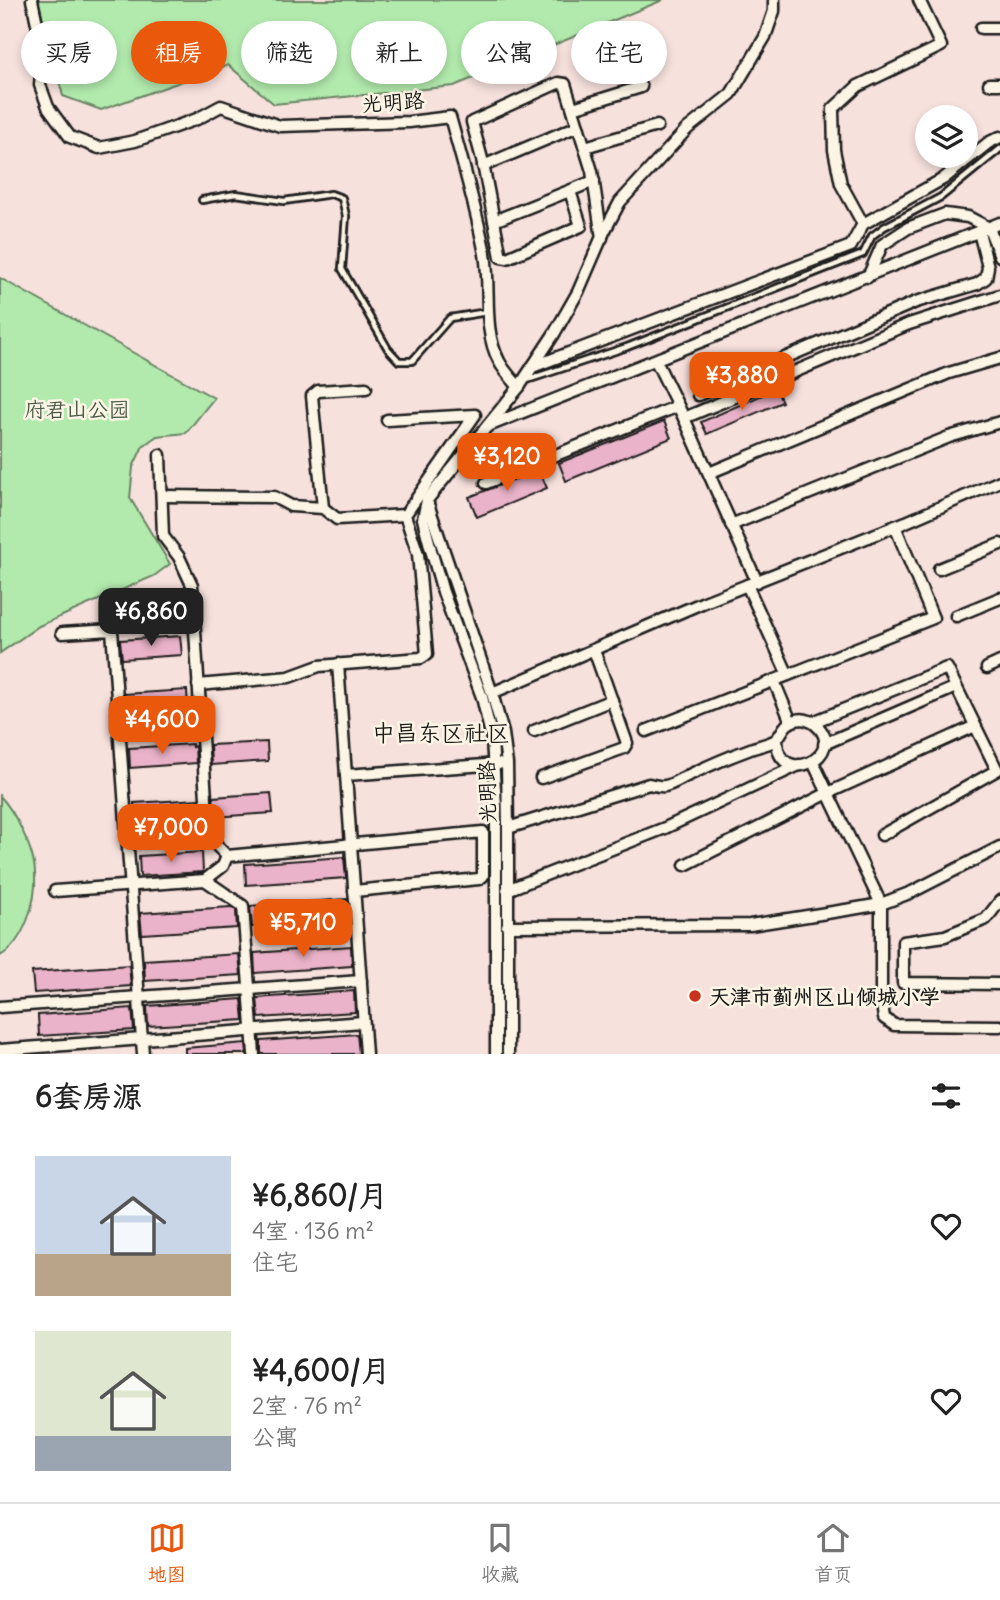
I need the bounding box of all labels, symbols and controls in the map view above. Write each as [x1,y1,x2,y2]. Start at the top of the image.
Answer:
chip: 买房 [21,21,117,84]
chip: 租房 [131,21,227,84]
chip: 筛选 [241,21,337,84]
chip: 新上 [351,21,447,84]
chip: 公寓 [461,21,557,84]
chip: 住宅 [571,21,667,84]
street label: 光明路 [361,86,425,118]
map controls [915,105,978,168]
button: layers [915,105,978,168]
pin: ¥3,880 [685,352,799,412]
text: ¥3,880 [706,360,778,389]
park label: 府君山公园 [25,396,130,423]
pin: ¥3,120 [450,434,564,493]
text: ¥3,120 [473,441,541,470]
pin: ¥6,860 [94,588,208,648]
text: ¥6,860 [114,596,188,625]
pin: ¥4,600 [105,696,219,756]
text: ¥4,600 [124,704,200,733]
district label: 中昌东区社区 [372,718,510,747]
street label: 光明路 [472,760,502,824]
pin: ¥7,000 [114,804,228,864]
text: ¥7,000 [134,812,208,841]
pin: ¥5,710 [246,900,360,959]
text: ¥5,710 [269,907,337,936]
place label: 天津市蓟州区山倾城小学 [709,983,940,1010]
marker: 天津市蓟州区山倾城小学 [687,988,703,1004]
text: 6套房源 [35,1077,142,1115]
icon: filters [927,1077,965,1115]
text: ¥6,860/月 [252,1176,388,1214]
icon: home [91,1184,175,1268]
icon: heart [927,1207,965,1245]
text: 4室 · 136 m² [252,1216,374,1245]
text: 住宅 [252,1247,298,1276]
text: ¥4,600/月 [252,1351,391,1389]
icon: home [91,1359,175,1443]
icon: heart [927,1382,965,1420]
text: 2室 · 76 m² [252,1391,362,1420]
text: 公寓 [252,1422,298,1451]
tab: 地图 [148,1519,186,1586]
tab: 收藏 [481,1519,519,1586]
tab: 首页 [814,1519,852,1586]

